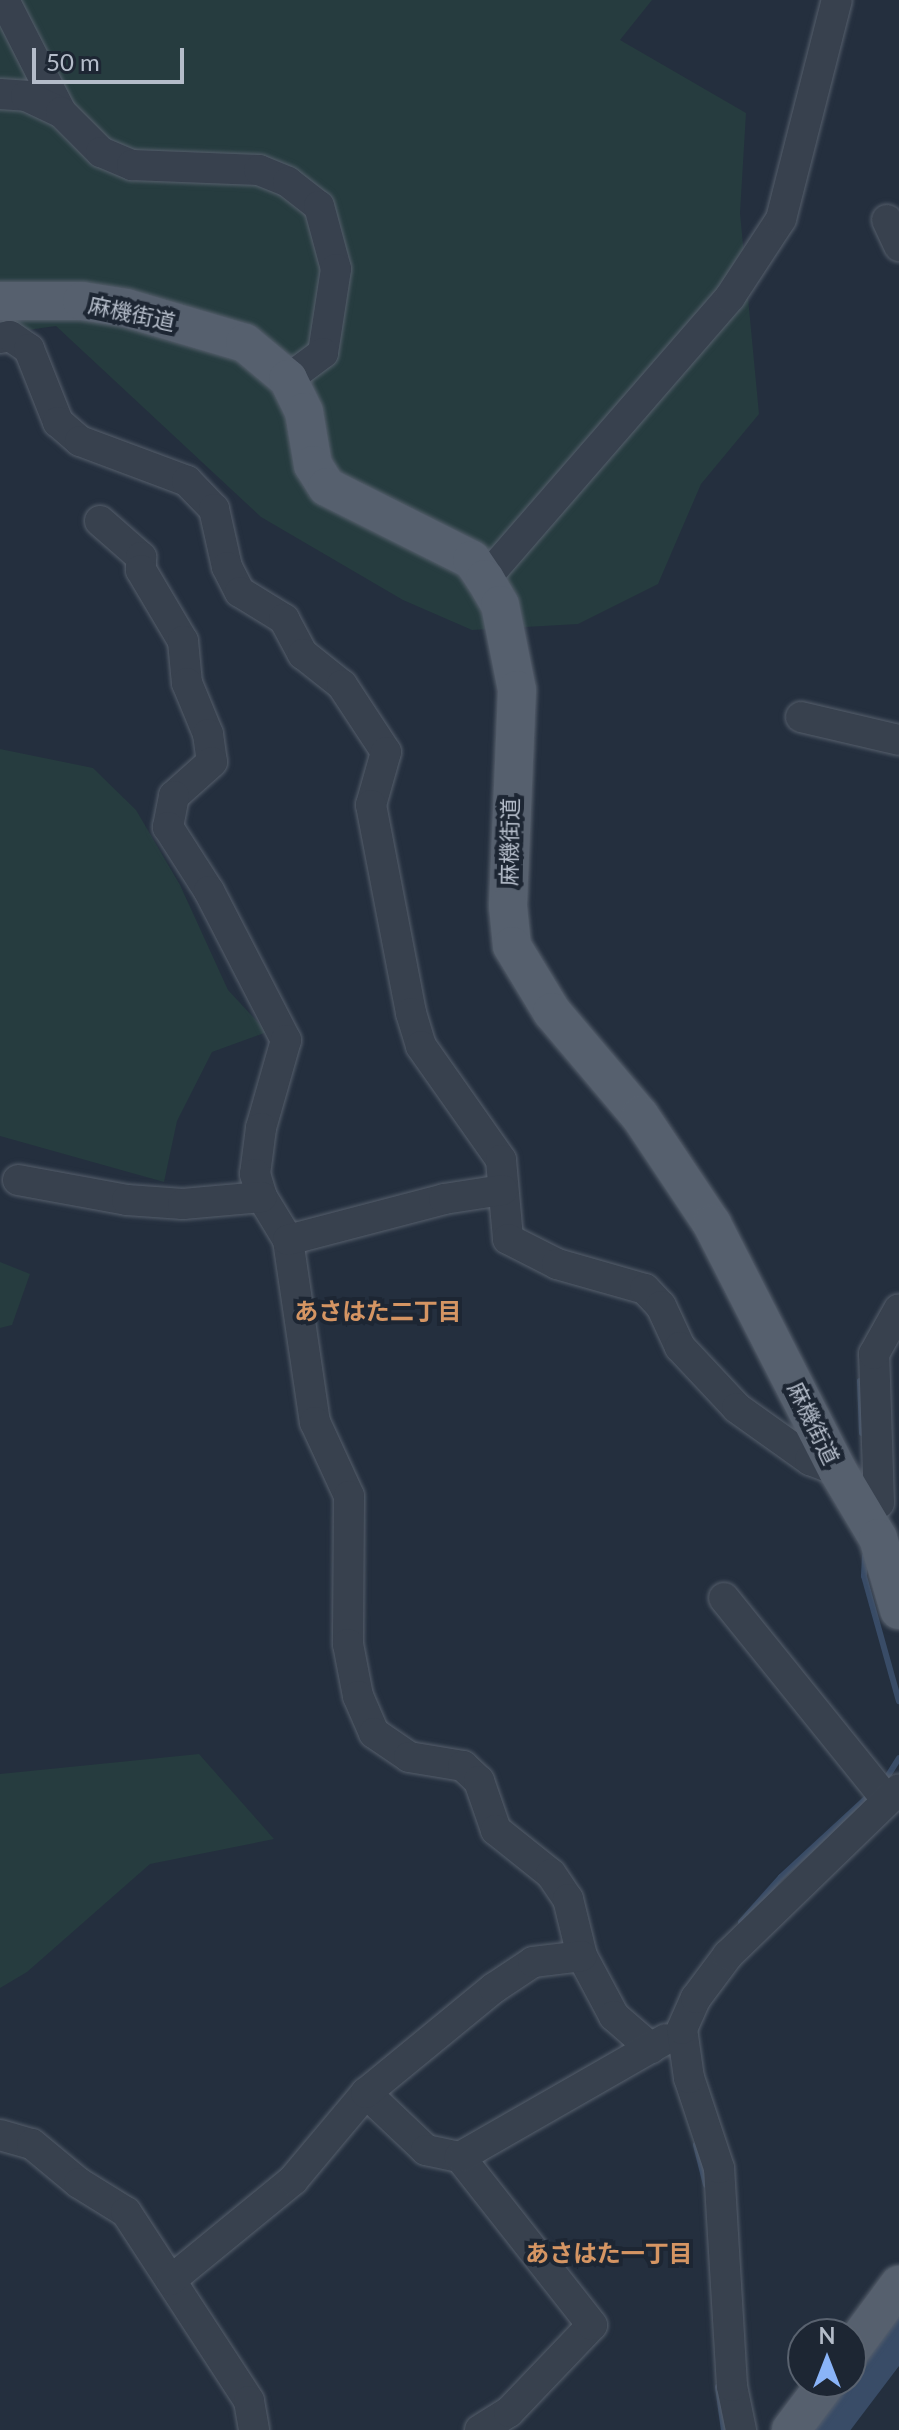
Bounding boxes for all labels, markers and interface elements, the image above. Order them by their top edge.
scale bar [36,32,188,82]
text: 50 m [46,47,100,76]
street label: 麻機街道 [86,291,178,335]
street label: 麻機街道 [495,798,523,886]
district label: あさはた二丁目 [294,1297,462,1325]
street label: 麻機街道 [783,1378,845,1468]
district label: あさはた一丁目 [525,2239,693,2267]
north arrow [787,2318,867,2398]
text: N [819,2322,835,2349]

